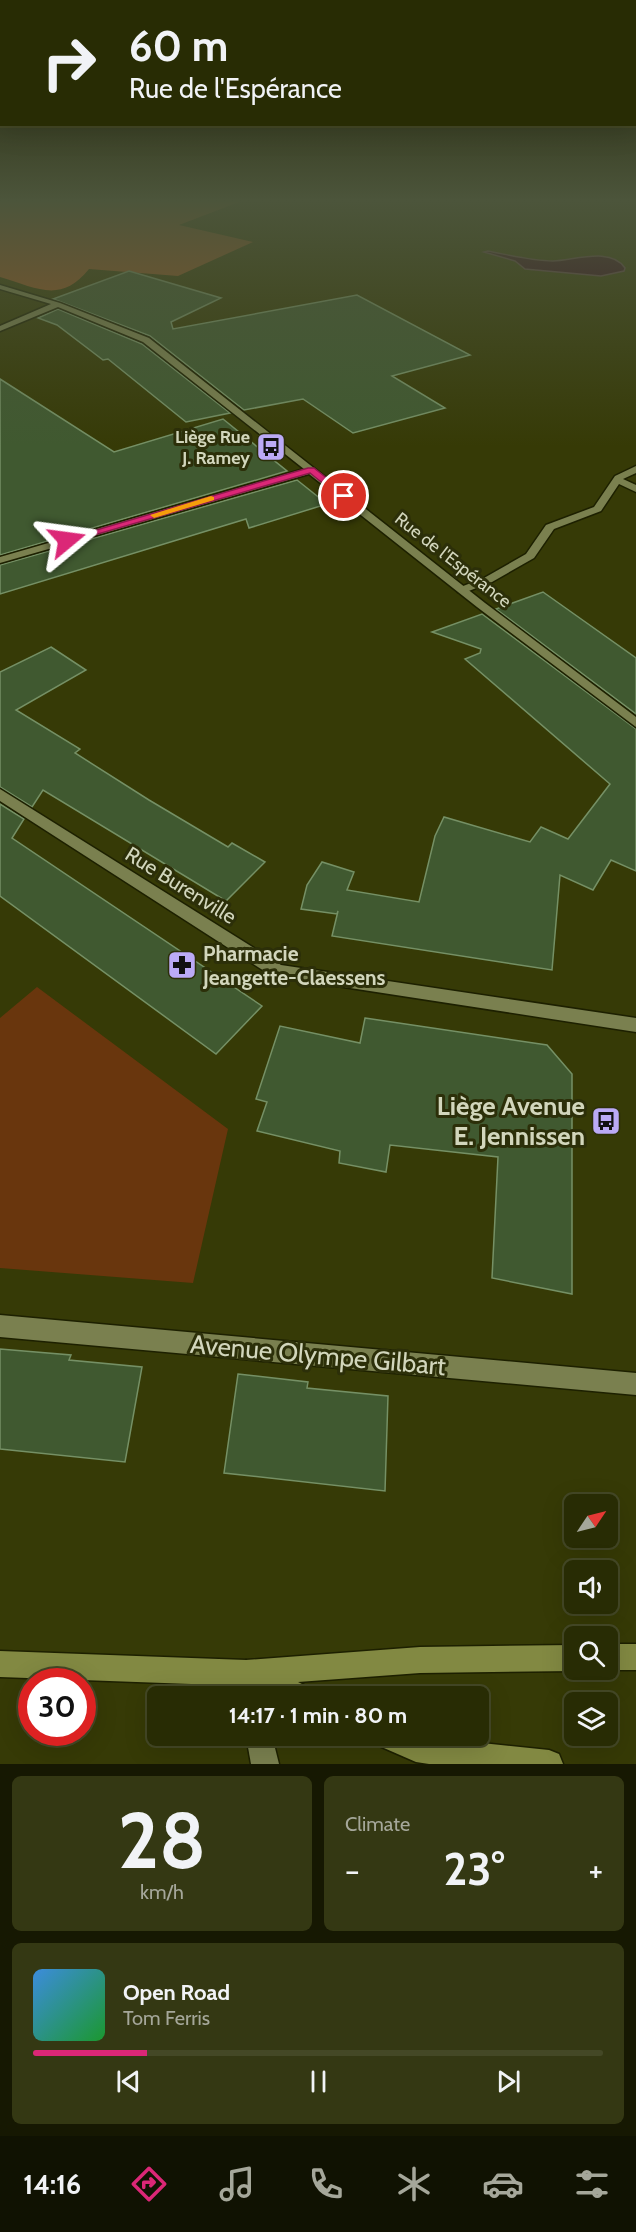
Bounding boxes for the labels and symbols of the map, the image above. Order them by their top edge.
place label: Liège Rue J. Ramey [175,426,250,469]
bus stop icon: Liège Rue J. Ramey [255,431,287,463]
pin [318,470,369,521]
position arrow [35,508,99,572]
street label: Rue de l'Espérance [390,508,516,612]
street label: Rue Burenville [121,841,241,929]
place label: Pharmacie Jeangette-Claessens [202,941,386,990]
pharmacy icon: Pharmacie Jeangette-Claessens [166,949,198,981]
place label: Liège Avenue E. Jennissen [437,1090,585,1152]
bus stop icon: Liège Avenue E. Jennissen [590,1105,622,1137]
street label: Avenue Olympe Gilbart [189,1328,447,1382]
north arrow [564,1494,618,1548]
speed limit sign: 30 [18,1668,96,1746]

